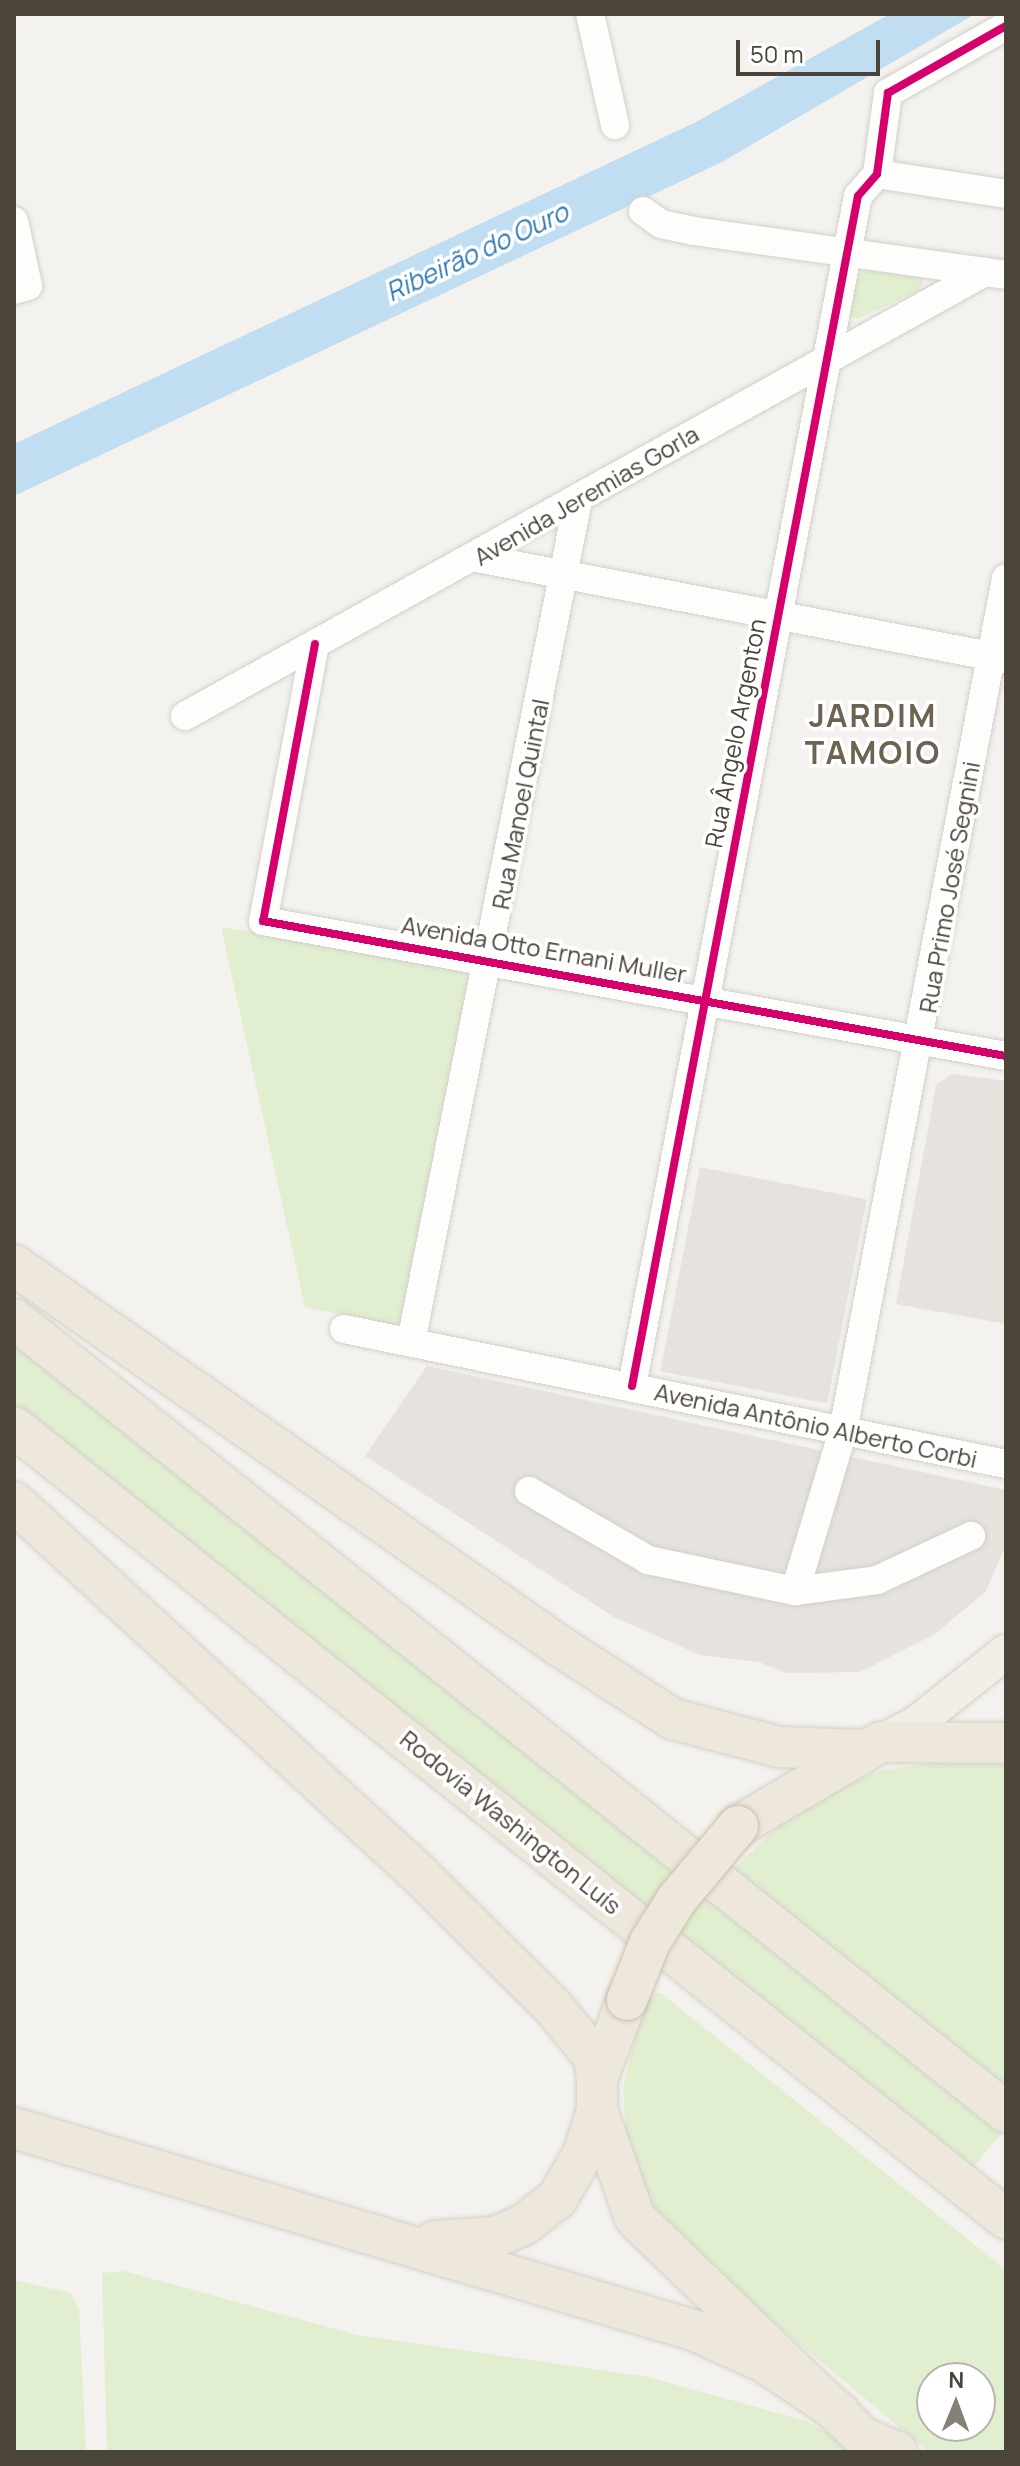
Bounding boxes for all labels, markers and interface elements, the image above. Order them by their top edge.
scale bar [740,24,884,74]
text: 50 m [750,37,804,70]
water label: Ribeirão do Ouro [381,196,573,308]
street label: Avenida Jeremias Gorla [469,419,703,571]
street label: Rua Ângelo Argenton [699,616,771,850]
street label: Rua Manoel Quintal [485,696,555,912]
district label: JARDIM TAMOIO [805,697,941,772]
street label: Rua Primo José Segnini [913,759,985,1015]
street label: Avenida Otto Ernani Muller [399,910,689,988]
street label: Avenida Antônio Alberto Corbi [652,1377,980,1473]
street label: Rodovia Washington Luís [395,1724,627,1920]
north arrow [916,2362,996,2442]
text: N [948,2365,965,2395]

